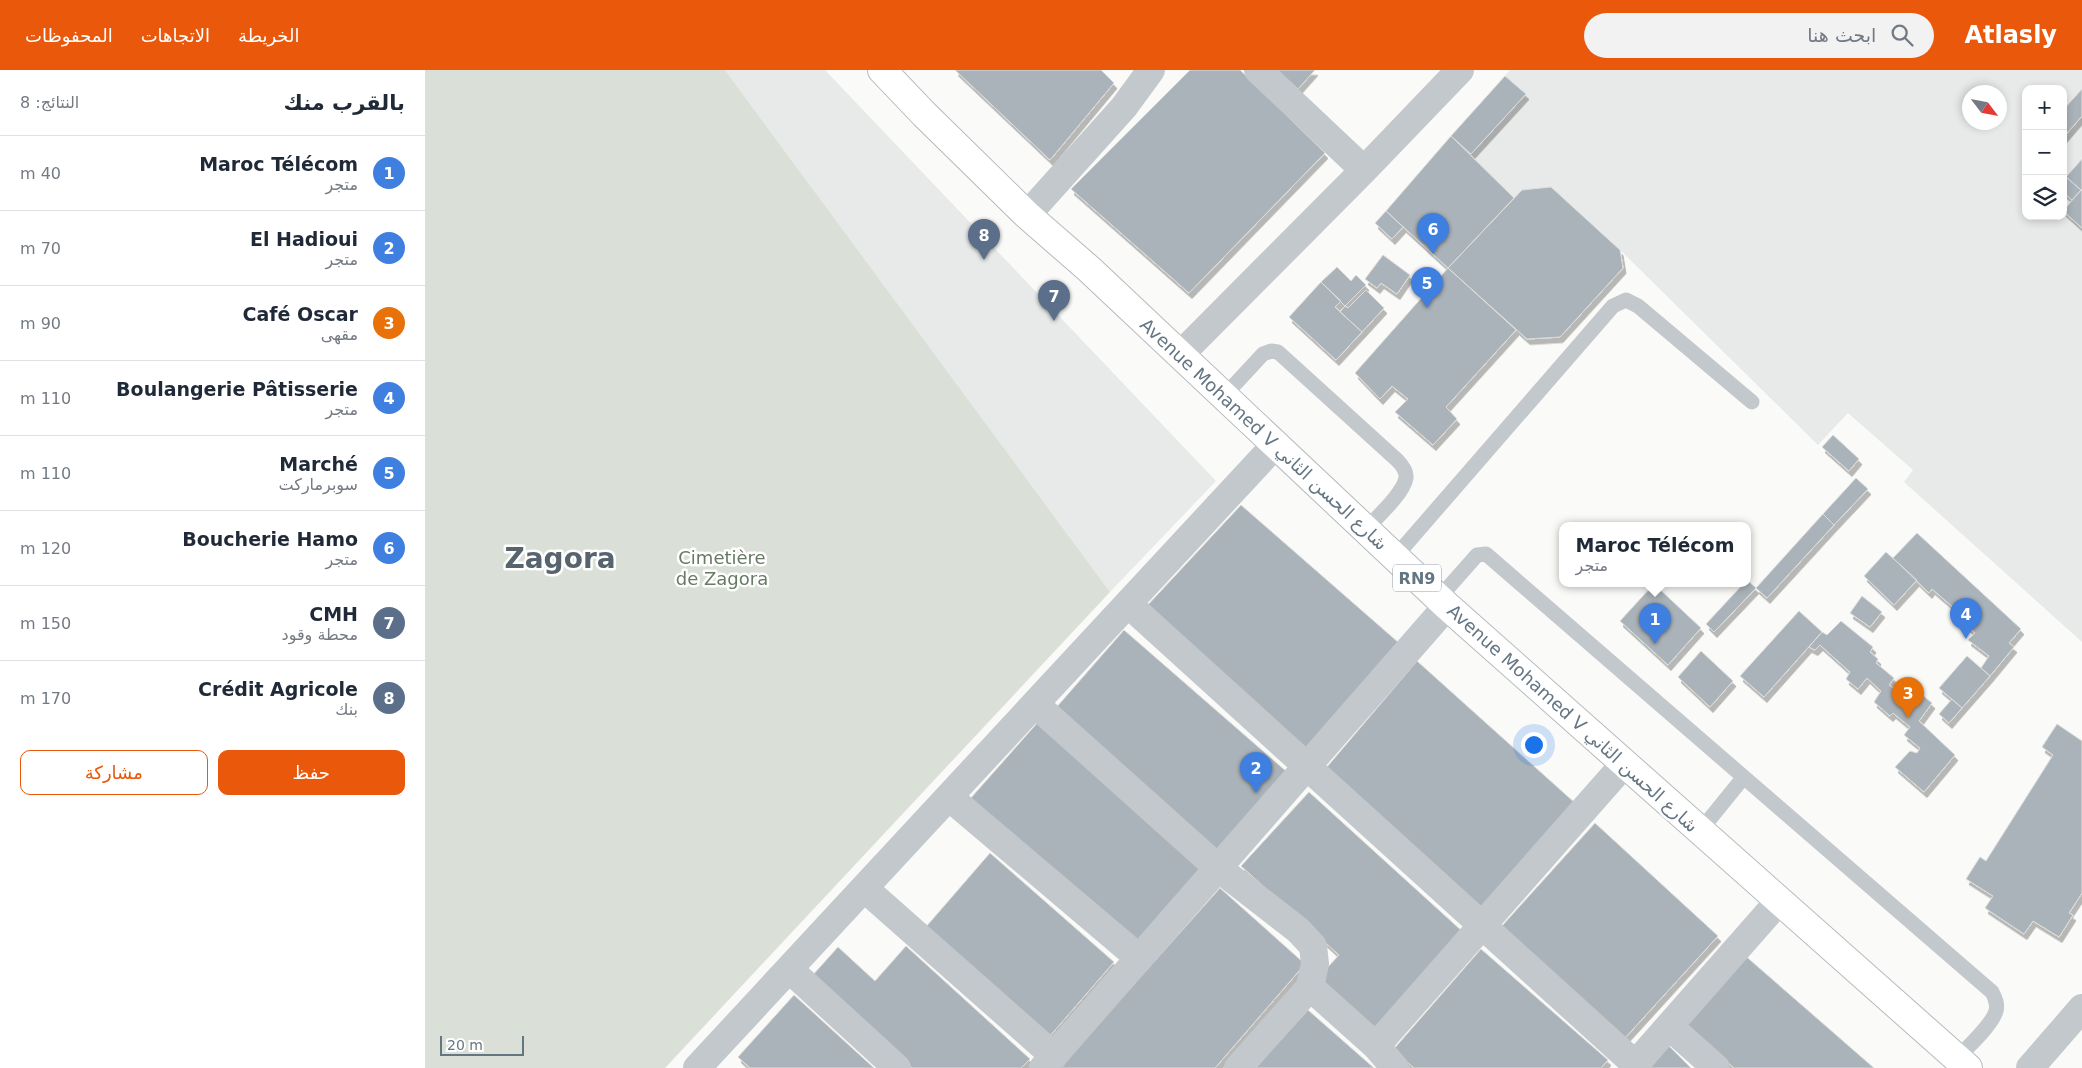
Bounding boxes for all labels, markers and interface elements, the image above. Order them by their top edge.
search box [1584,13,1934,58]
icon: search [1888,21,1916,49]
text: Atlasly [1964,21,2057,49]
text: ابحث هنا [1807,24,1876,46]
text: المحفوظات [25,25,113,46]
text: الاتجاهات [141,25,210,46]
text: الخريطة [238,25,299,46]
north arrow [1962,85,2007,130]
map controls [2022,85,2067,220]
button: + [2022,85,2067,130]
text: بالقرب منك [284,91,405,115]
text: النتائج: 8 [20,93,79,112]
button: − [2022,130,2067,175]
text: Maroc Télécom [199,153,358,175]
text: 40 m [20,164,61,183]
text: 1 [383,164,395,183]
text: متجر [325,175,358,194]
button: layers [2022,175,2067,220]
pin: 6 [1417,213,1449,254]
pin: 8 [968,219,1000,260]
text: El Hadioui [250,228,358,250]
text: 70 m [20,239,61,258]
text: 2 [383,239,395,258]
text: متجر [325,250,358,269]
pin: 5 [1411,267,1443,308]
pin: 7 [1038,280,1070,321]
text: Café Oscar [243,303,358,325]
text: 90 m [20,314,61,333]
text: 3 [383,314,395,333]
street label: Avenue Mohamed V شارع الحسن الثاني [1135,314,1392,555]
text: مقهى [321,325,358,344]
text: Boulangerie Pâtisserie [116,378,358,400]
text: 110 m [20,389,71,408]
text: 4 [383,389,395,408]
text: متجر [325,400,358,419]
text: Marché [279,453,358,475]
text: 110 m [20,464,71,483]
text: 5 [383,464,395,483]
text: سوبرماركت [279,475,358,494]
popup [1559,522,1751,587]
text: Boucherie Hamo [182,528,358,550]
text: Maroc Télécom [1576,534,1734,556]
text: 120 m [20,539,71,558]
text: 6 [383,539,395,558]
district label: Zagora [504,542,616,575]
park label: Cimetière de Zagora [676,547,768,589]
text: متجر [325,550,358,569]
text: متجر [1576,556,1608,575]
road number: RN9 [1393,564,1441,592]
pin: 4 [1950,598,1982,639]
street label: Avenue Mohamed V شارع الحسن الثاني [1443,600,1703,837]
text: CMH [309,603,358,625]
pin: 1 [1639,603,1671,644]
text: 150 m [20,614,71,633]
text: 7 [383,614,395,633]
text: محطة وقود [282,625,358,644]
pin: 3 [1892,677,1924,718]
text: Crédit Agricole [198,678,358,700]
text: 170 m [20,689,71,708]
text: 8 [383,689,395,708]
text: بنك [335,700,358,719]
your location [1521,732,1547,758]
button: مشاركة [20,750,208,795]
button: حفظ [218,750,405,795]
pin: 2 [1240,752,1272,793]
scale bar [440,1033,524,1056]
text: 20 m [447,1037,483,1053]

